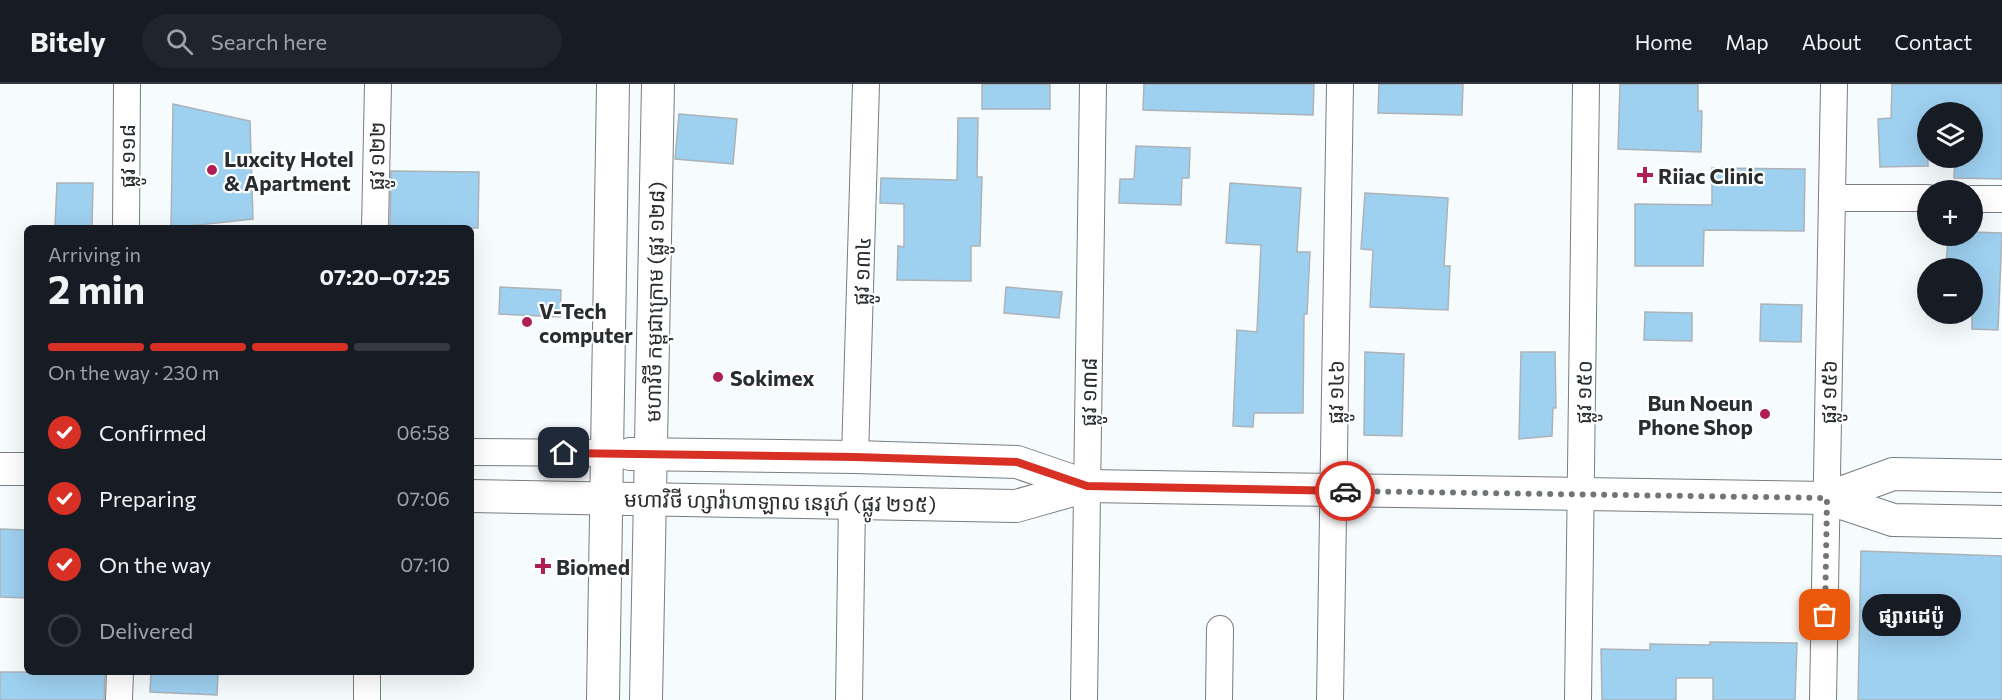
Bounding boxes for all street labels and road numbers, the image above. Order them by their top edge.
street label: ផ្លូវ ១២២ [363,121,397,191]
street label: ផ្លូវ ១១៨ [114,124,147,188]
street label: មហាវិថី កម្ពុជាក្រោម (ផ្លូវ ១២៨) [639,181,677,423]
street label: ផ្លូវ ១៣៤ [847,236,883,306]
street label: ផ្លូវ ១៣៨ [1075,357,1109,427]
street label: ផ្លូវ ១៤៦ [1322,360,1356,424]
street label: ផ្លូវ ១៥០ [1570,360,1604,424]
street label: ផ្លូវ ១៥៦ [1815,360,1849,424]
street label: មហាវិថី ហ្សាវ៉ាហាឡាល នេរុហ៍ (ផ្លូវ ២១៥) [623,486,936,524]

